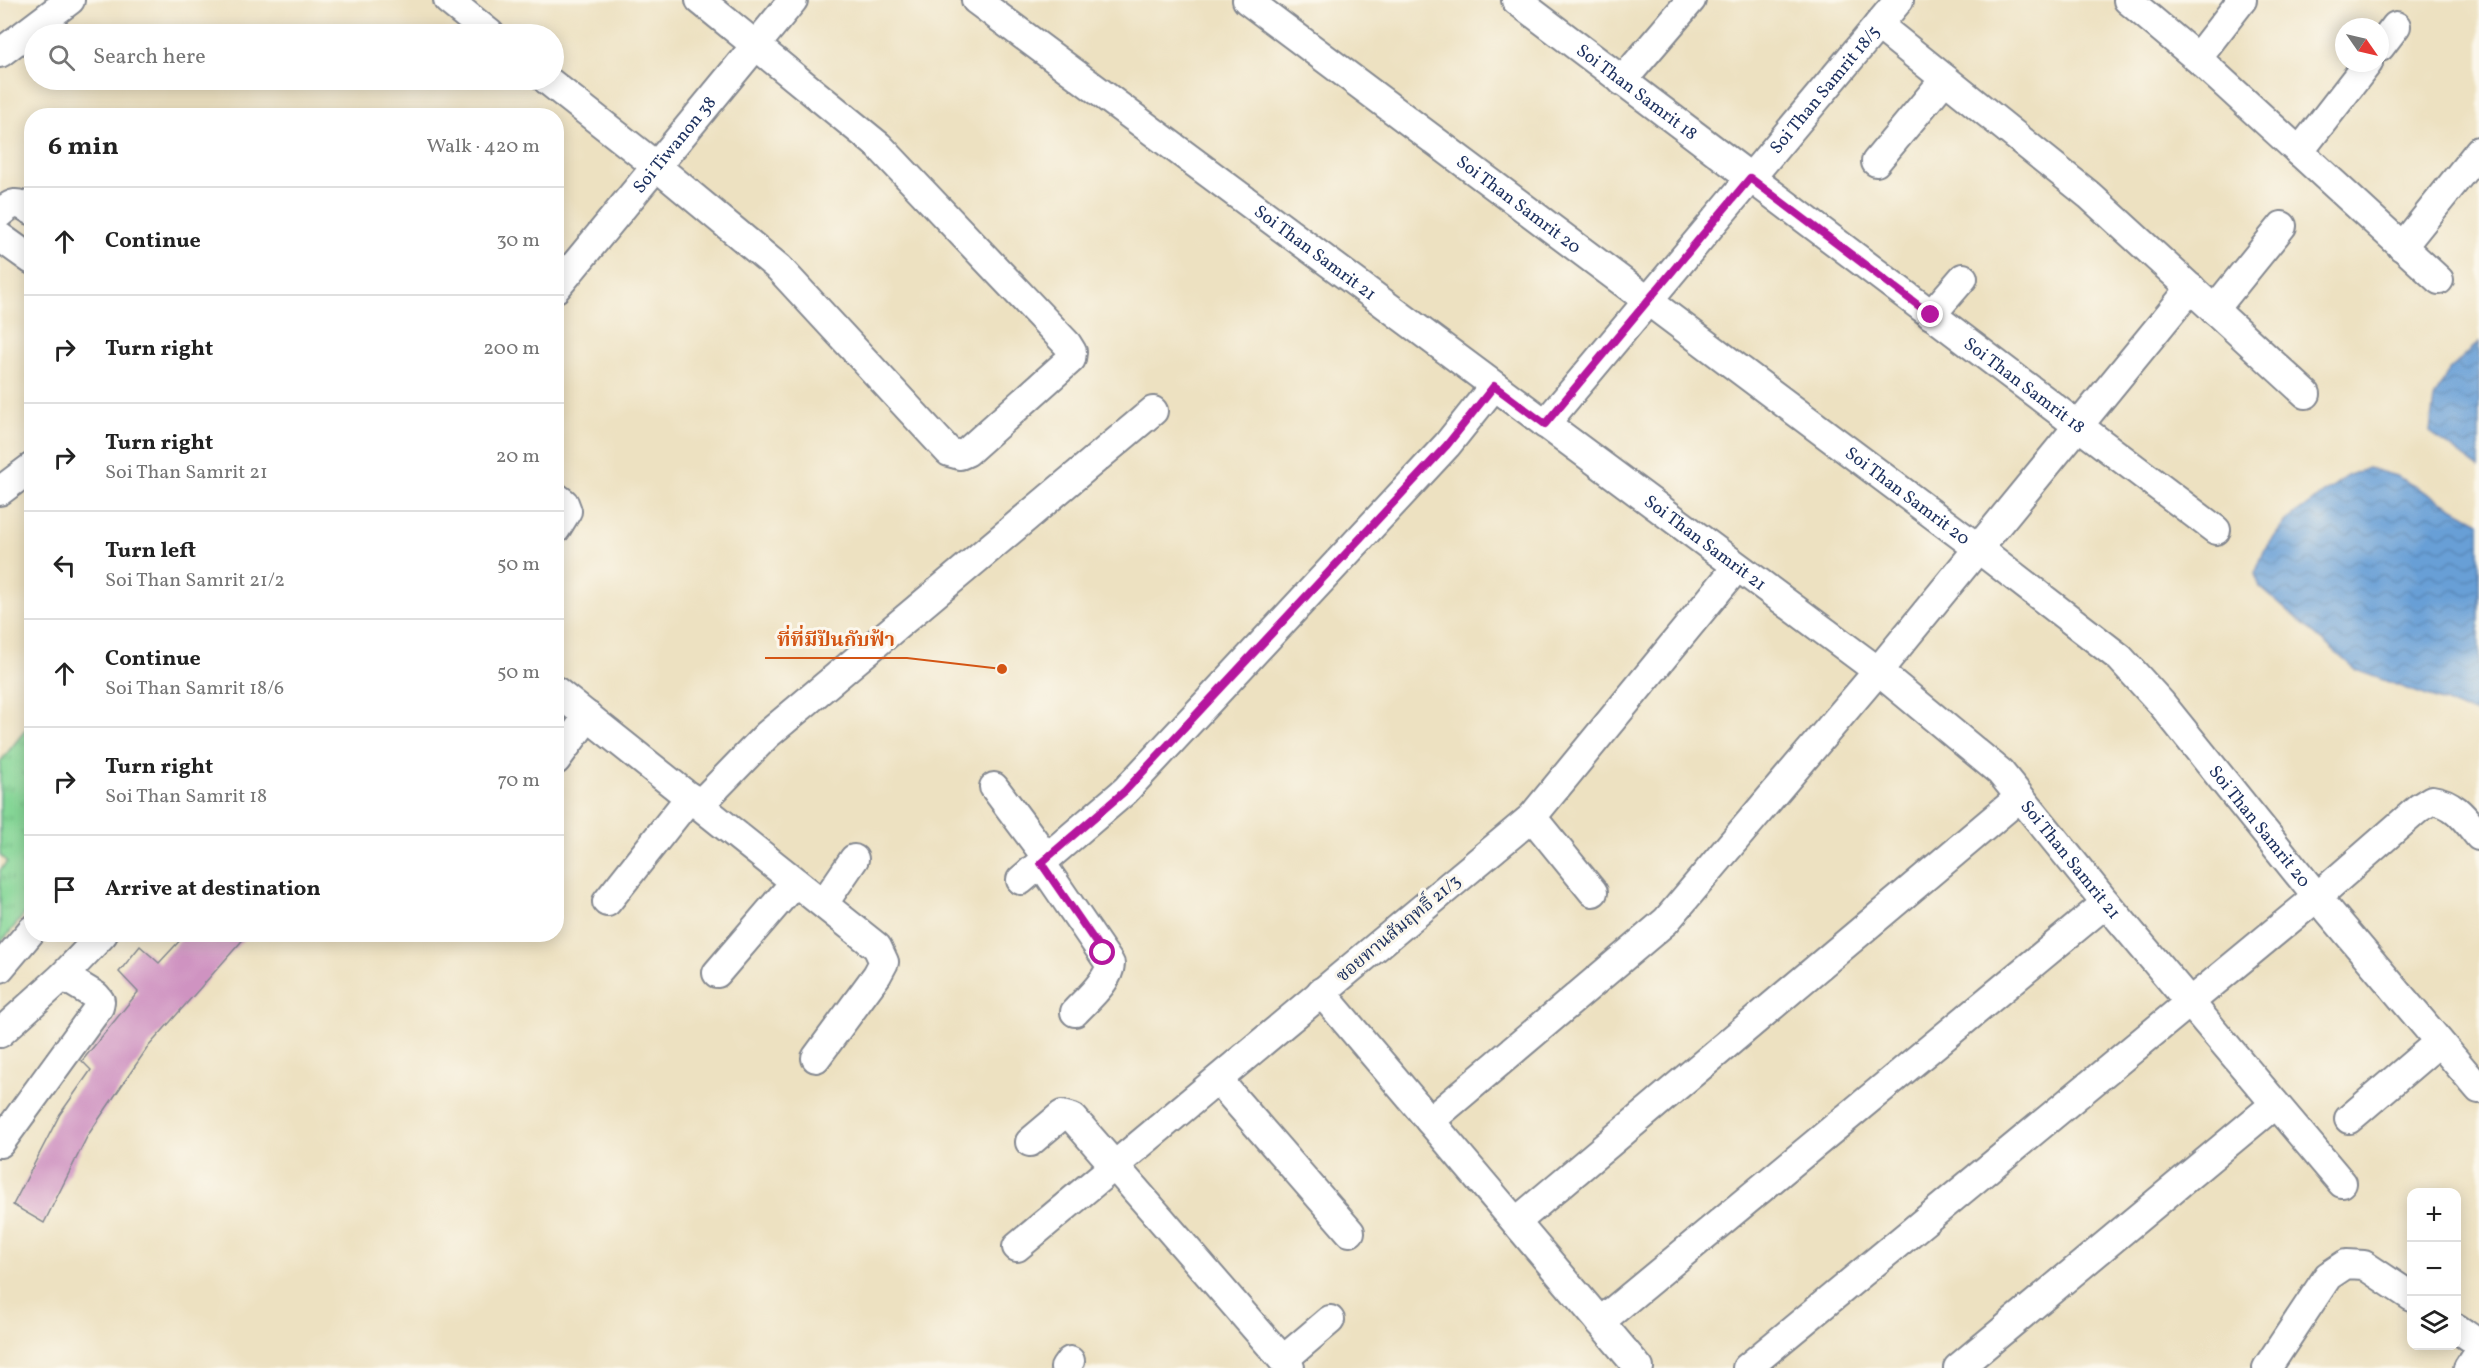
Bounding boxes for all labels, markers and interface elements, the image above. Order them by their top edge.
north arrow [2335,18,2389,72]
street label: Soi Than Samrit 18/5 [1765,21,1887,160]
search box [24,24,564,90]
street label: Soi Than Samrit 18 [1570,39,1702,147]
icon: search [45,41,78,74]
text: Search here [93,42,206,73]
street label: Soi Tiwanon 38 [628,91,723,199]
text: 6 min [48,129,119,165]
text: Walk · 420 m [426,133,540,161]
street label: Soi Than Samrit 20 [1450,150,1586,260]
street label: Soi Than Samrit 21 [1248,200,1381,307]
icon: ahead [48,225,81,258]
text: Continue [105,226,201,257]
text: 30 m [496,227,540,255]
route end [1917,301,1943,327]
street label: Soi Than Samrit 18 [1958,332,2090,440]
icon: right [48,333,81,366]
text: Turn right [105,334,213,365]
text: 200 m [483,335,540,363]
text: Turn right [105,428,213,459]
icon: right [48,441,81,474]
street label: Soi Than Samrit 20 [1839,442,1975,552]
text: 20 m [496,443,540,471]
text: Soi Than Samrit 21 [105,459,268,487]
street label: Soi Than Samrit 21 [1638,490,1771,598]
text: Turn left [105,536,196,567]
icon: left [48,549,81,582]
text: 50 m [497,551,540,579]
text: Soi Than Samrit 21/2 [105,567,285,595]
callout: ที่ที่มีปันกับฟ้า [765,620,907,658]
text: ที่ที่มีปันกับฟ้า [777,624,895,655]
text: Continue [105,644,201,675]
icon: ahead [48,657,81,690]
text: 50 m [497,659,540,687]
text: Soi Than Samrit 18/6 [105,675,284,703]
text: Turn right [105,752,213,783]
street label: Soi Than Samrit 20 [2202,761,2316,894]
icon: right [48,765,81,798]
text: 70 m [497,767,540,795]
text: Soi Than Samrit 18 [105,783,267,811]
street label: Soi Than Samrit 21 [2014,795,2126,925]
street label: ซอยทานสัมฤทธิ์ 21/3 [1330,867,1467,989]
icon: arrive [48,873,81,906]
text: Arrive at destination [105,874,321,905]
route start [1089,939,1115,965]
map controls [2407,1188,2461,1350]
button: + [2407,1188,2461,1242]
button: − [2407,1242,2461,1296]
button: layers [2407,1296,2461,1350]

